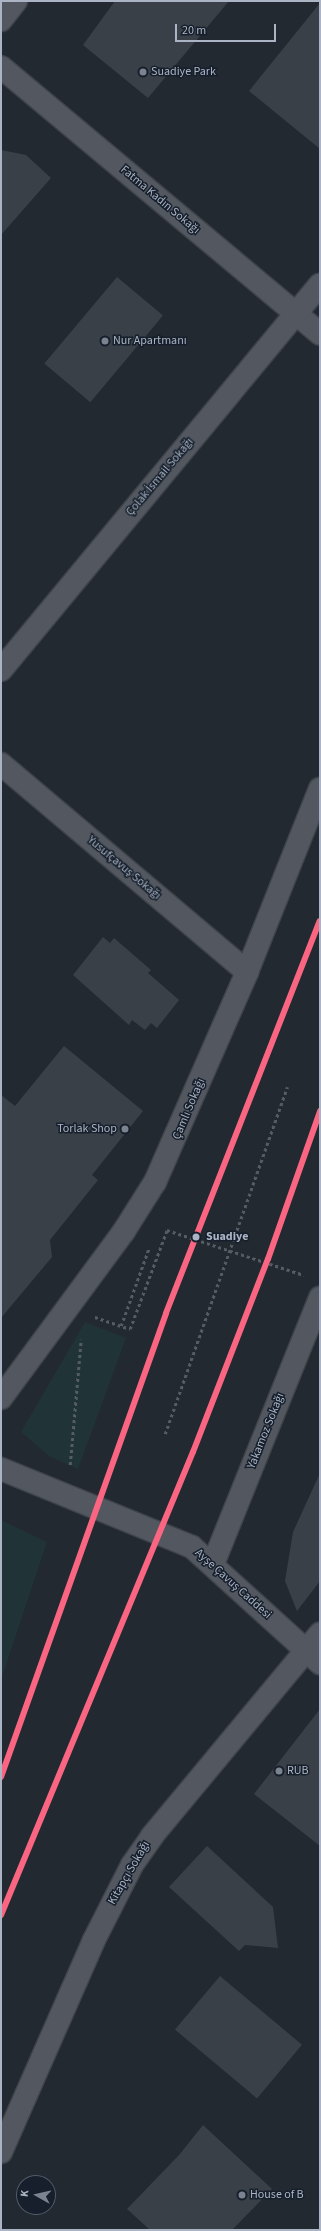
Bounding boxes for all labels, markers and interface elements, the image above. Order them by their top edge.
scale bar [177,16,278,42]
text: 20 m [182,22,206,39]
place label: Suadiye Park [151,65,216,79]
marker: Suadiye Park [138,67,148,77]
street label: Fatma Kadın Sokağı [117,163,203,237]
place label: Nur Apartmanı [113,334,187,348]
marker: Nur Apartmanı [100,336,110,346]
street label: Çolak İsmail Sokağı [123,435,197,519]
street label: Yusufçavuş Sokağı [84,833,164,903]
street label: Çamlı Sokağı [170,1076,208,1142]
place label: Torlak Shop [57,1122,117,1136]
marker: Torlak Shop [120,1124,130,1134]
marker: Suadiye [189,1230,203,1244]
place label: Suadiye [206,1230,248,1244]
street label: Yakamoz Sokağı [244,1391,288,1471]
street label: Ayşe Çavuş Caddesi [192,1546,274,1622]
place label: RUB [287,1764,309,1778]
marker: RUB [274,1766,284,1776]
street label: Kitapçı Sokağı [105,1839,153,1907]
north arrow [16,2175,56,2215]
place label: House of B [250,2188,304,2202]
text: K [17,2189,33,2198]
marker: House of B [237,2190,247,2200]

